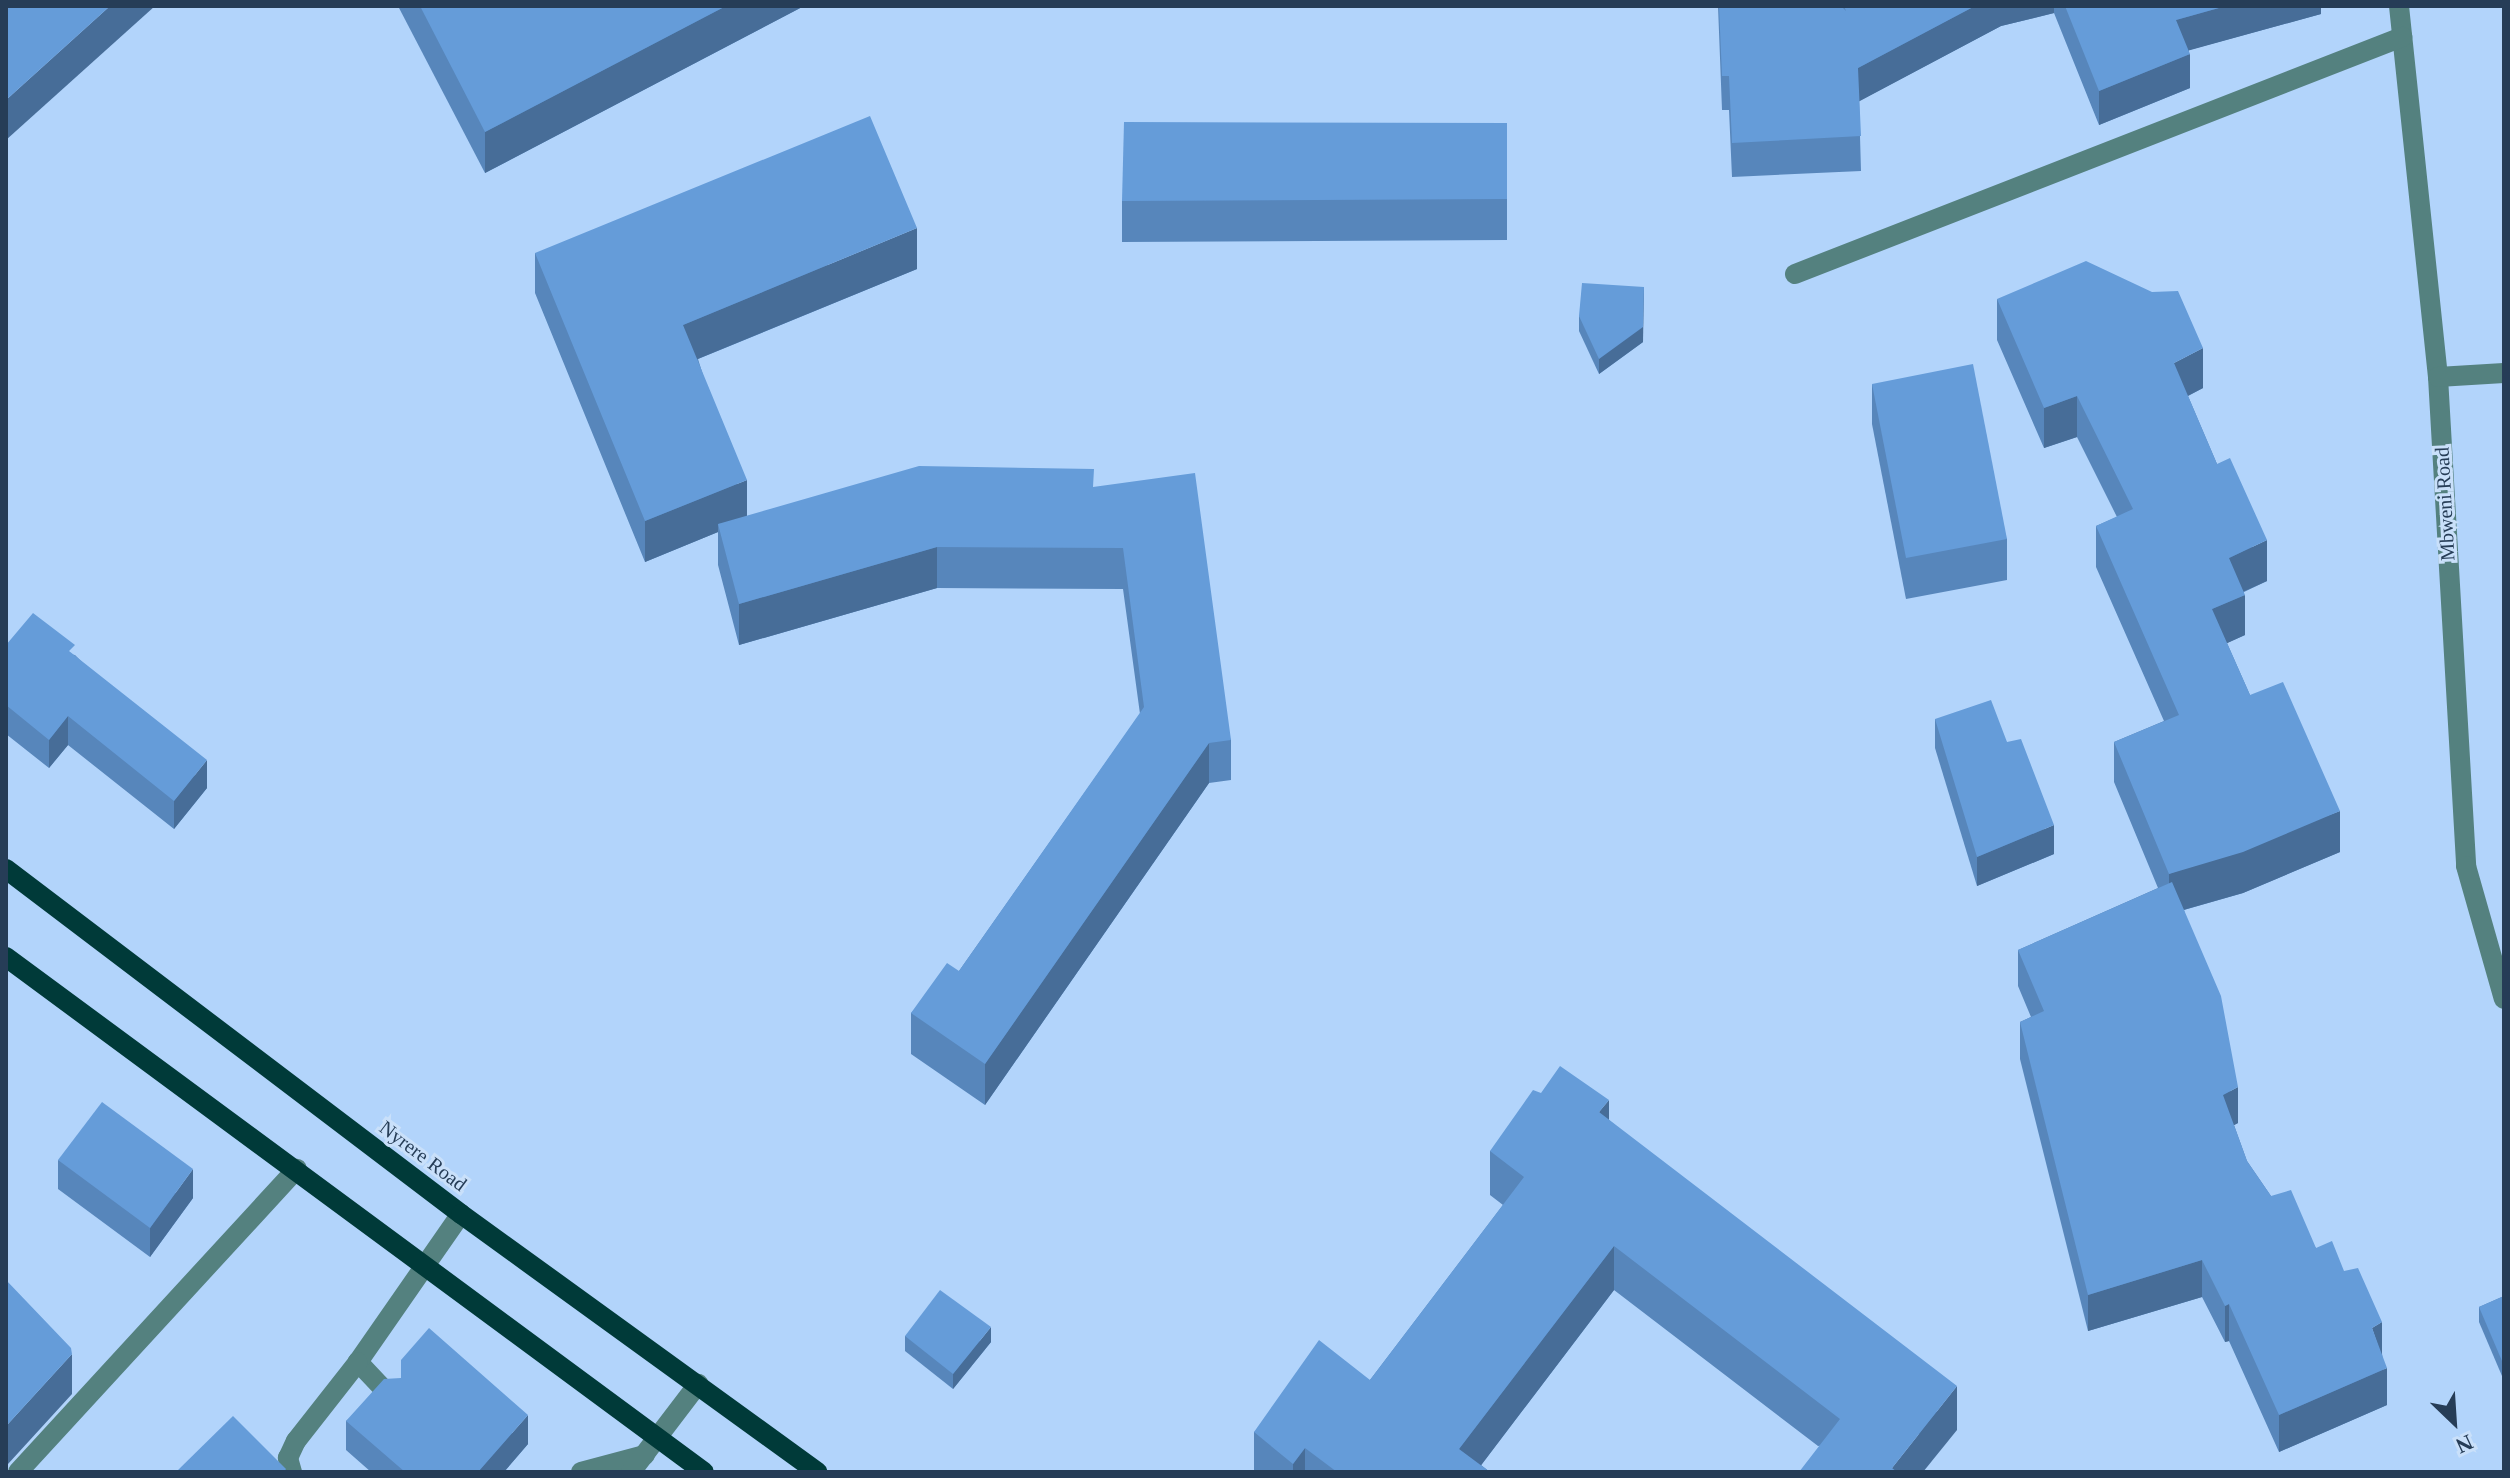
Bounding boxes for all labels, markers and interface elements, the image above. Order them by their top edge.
street label: Mbweni Road [2430,447,2460,561]
street label: Nyrere Road [375,1116,471,1196]
north arrow [2414,1382,2494,1462]
text: N [2452,1430,2477,1459]

